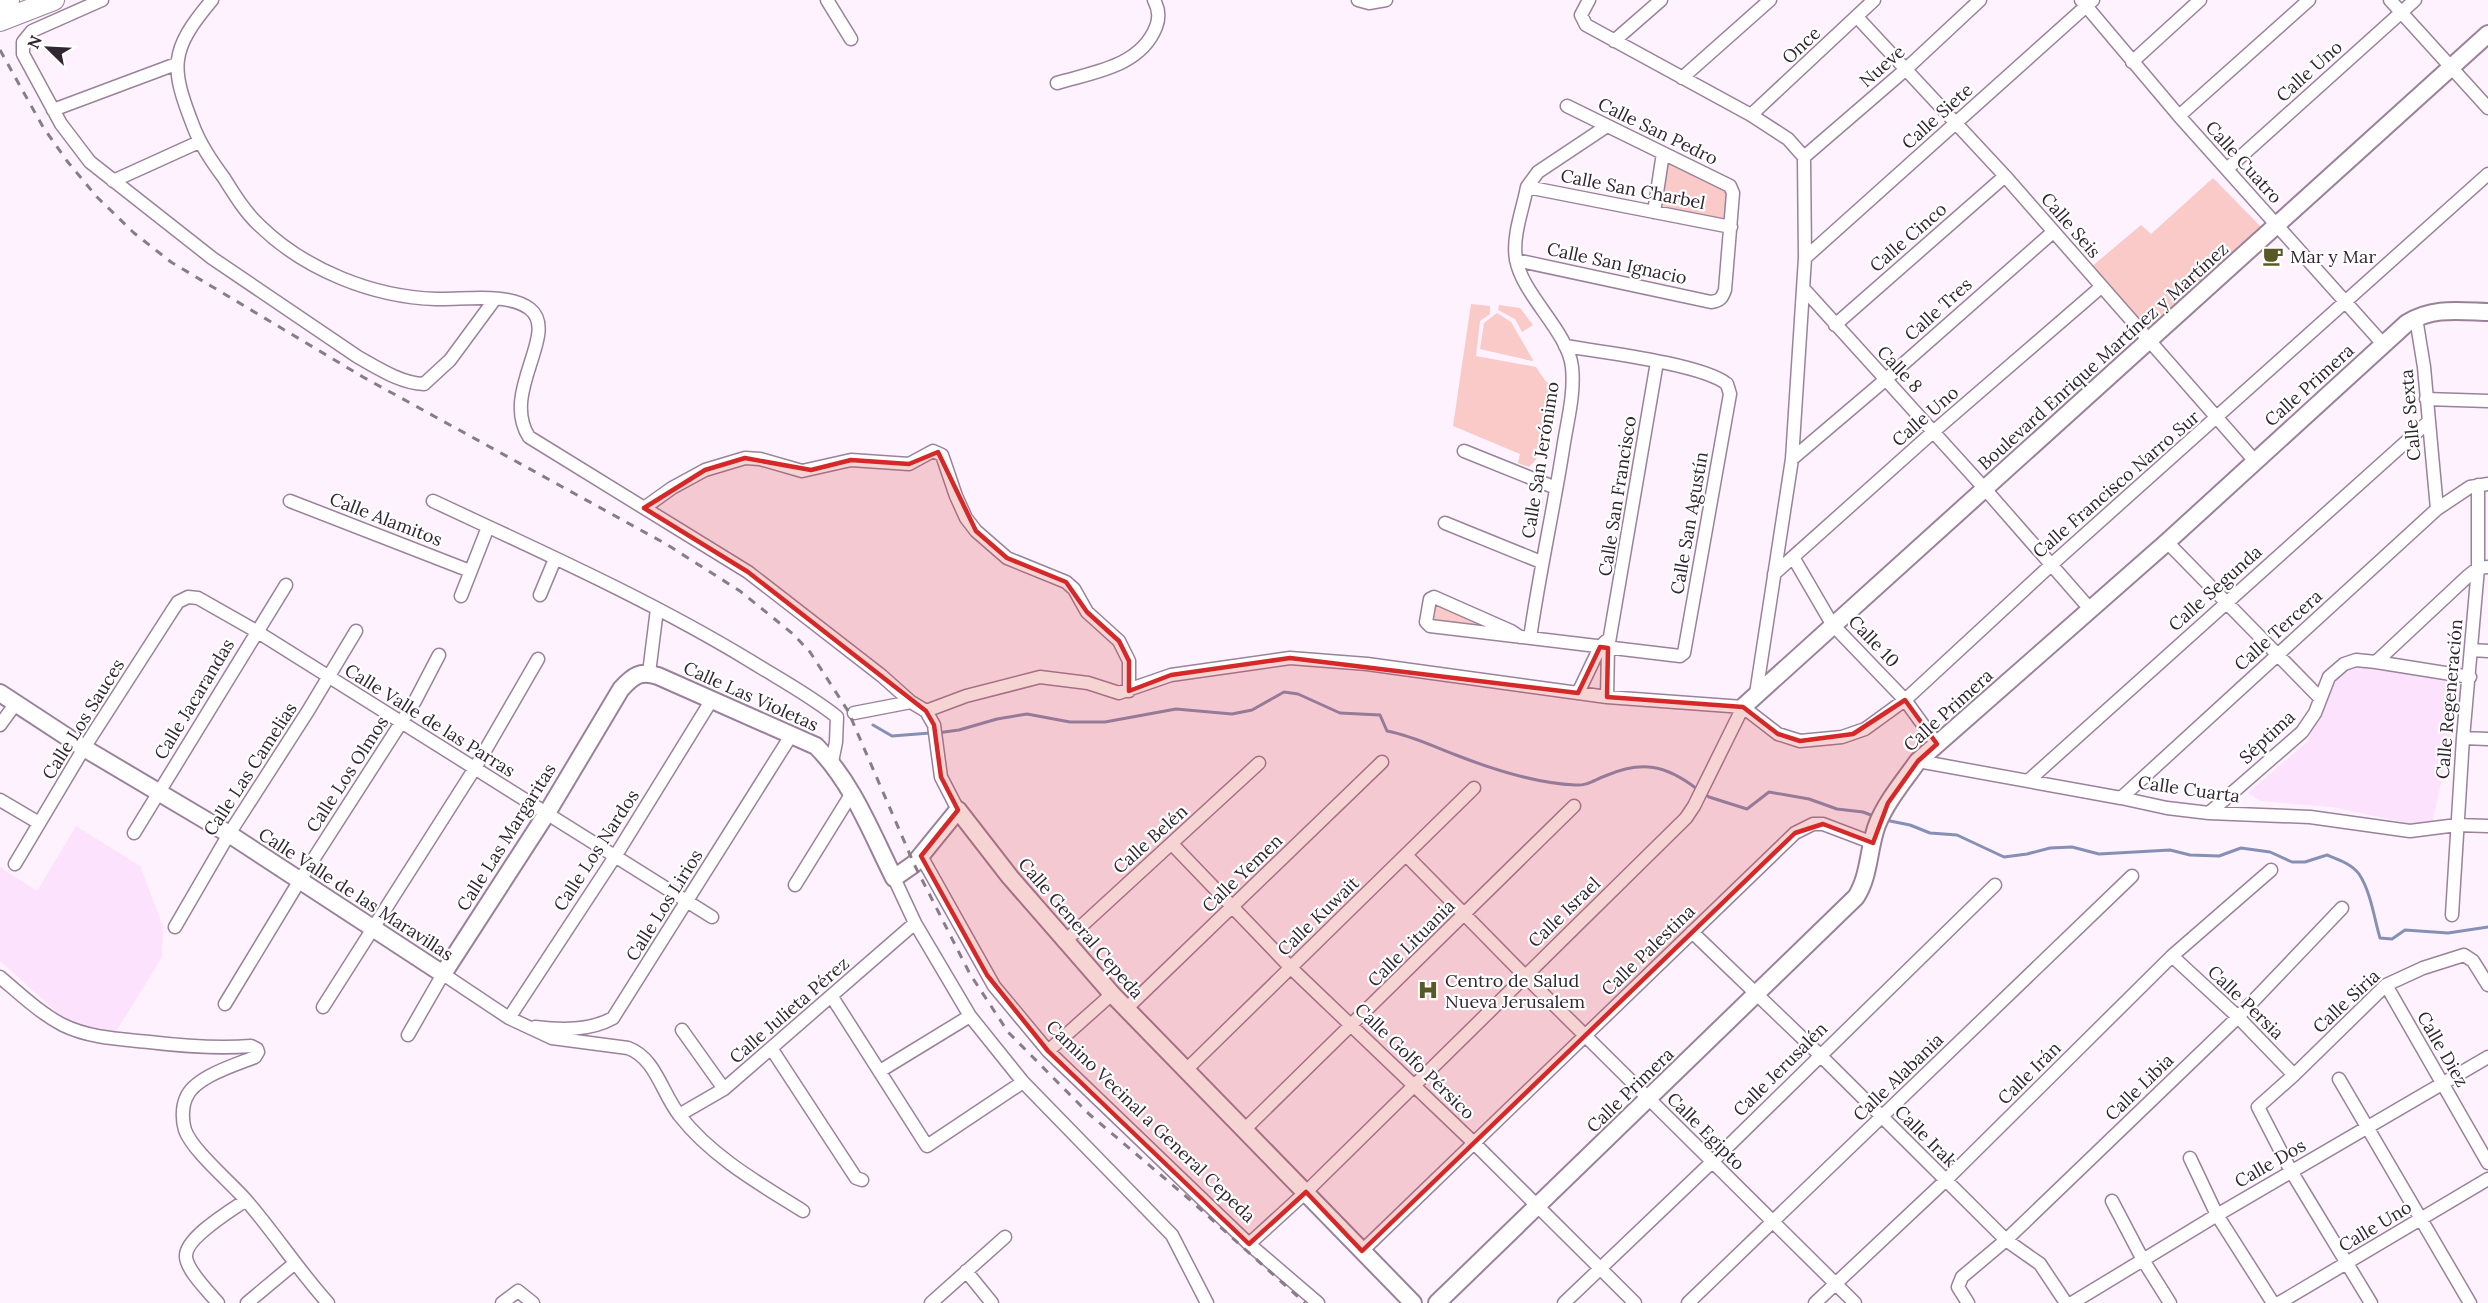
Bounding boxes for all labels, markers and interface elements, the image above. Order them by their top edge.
north arrow [18,18,78,78]
street label: Once [1777,21,1825,69]
text: N [23,32,46,52]
street label: Calle Uno [2271,35,2347,107]
street label: Nueve [1854,40,1910,92]
street label: Calle Siete [1897,78,1977,154]
street label: Calle San Pedro [1594,92,1722,170]
street label: Calle Cuatro [2201,116,2287,208]
street label: Calle San Charbel [1559,164,1707,214]
street label: Calle Seis [2036,187,2106,263]
street label: Calle Cinco [1865,197,1951,277]
street label: Calle San Ignacio [1545,237,1689,289]
street label: Boulevard Enrique Martínez y Martínez [1973,237,2233,475]
cafe icon: Mar y Mar [2261,244,2285,268]
place label: Mar y Mar [2290,245,2376,268]
street label: Calle Tres [1899,273,1977,345]
street label: Calle Primera [2259,339,2359,431]
street label: Calle 8 [1872,341,1928,397]
street label: Calle Sexta [2395,368,2425,462]
street label: Calle San Jerónimo [1516,380,1564,540]
street label: Calle Uno [1887,381,1963,451]
street label: Calle Francisco Narro Sur [2028,405,2204,563]
street label: Calle San Francisco [1593,414,1641,578]
street label: Calle San Agustín [1665,450,1713,596]
street label: Calle Alamitos [326,487,446,551]
street label: Calle Segunda [2164,540,2266,636]
street label: Calle Tercera [2229,585,2327,675]
street label: Calle 10 [1844,610,1904,672]
street label: Calle Regeneración [2431,618,2467,780]
street label: Calle Jacarandas [149,634,239,764]
street label: Calle Los Sauces [37,654,129,784]
street label: Calle Las Violetas [680,656,822,736]
street label: Calle Valle de las Parras [340,658,520,782]
street label: Calle Primera [1898,664,1998,756]
street label: Calle Las Camelias [198,698,302,840]
street label: Séptima [2234,705,2300,769]
street label: Calle Los Olmos [301,711,393,837]
street label: Calle Las Margaritas [451,759,561,915]
street label: Calle Cuarta [2136,770,2242,808]
street label: Calle Los Nardos [548,785,644,915]
street label: Calle Belén [1108,799,1192,879]
street label: Calle Valle de las Maravillas [254,822,458,966]
street label: Calle Yemen [1197,829,1287,917]
street label: Calle Los Lirios [621,845,707,965]
street label: Calle General Cepeda [1013,853,1149,1003]
street label: Calle Kuwait [1272,871,1364,961]
street label: Calle Israel [1523,872,1605,952]
street label: Calle Lituania [1362,894,1460,992]
street label: Calle Palestina [1596,900,1700,1000]
street label: Calle Julieta Pérez [724,952,854,1068]
street label: Calle Persia [2203,960,2289,1044]
street label: Calle Siria [2308,964,2384,1038]
place label: Centro de Salud Nueva Jerusalem [1445,969,1585,1013]
hospital icon: Centro de Salud Nueva Jerusalem [1416,978,1440,1002]
street label: Calle Golfo Pérsico [1350,998,1480,1124]
street label: Calle Diez [2412,1007,2474,1091]
street label: Camino Vecinal a General Cepeda [1042,1015,1260,1227]
street label: Calle Jerusalén [1728,1017,1832,1121]
street label: Calle Alabania [1848,1028,1948,1126]
street label: Calle Irán [1993,1037,2065,1109]
street label: Calle Primera [1581,1043,1679,1137]
street label: Calle Libia [2100,1049,2178,1125]
street label: Calle Egipto [1662,1087,1750,1175]
street label: Calle Irak [1890,1100,1962,1172]
street label: Calle Dos [2230,1133,2310,1193]
street label: Calle Uno [2334,1195,2416,1257]

